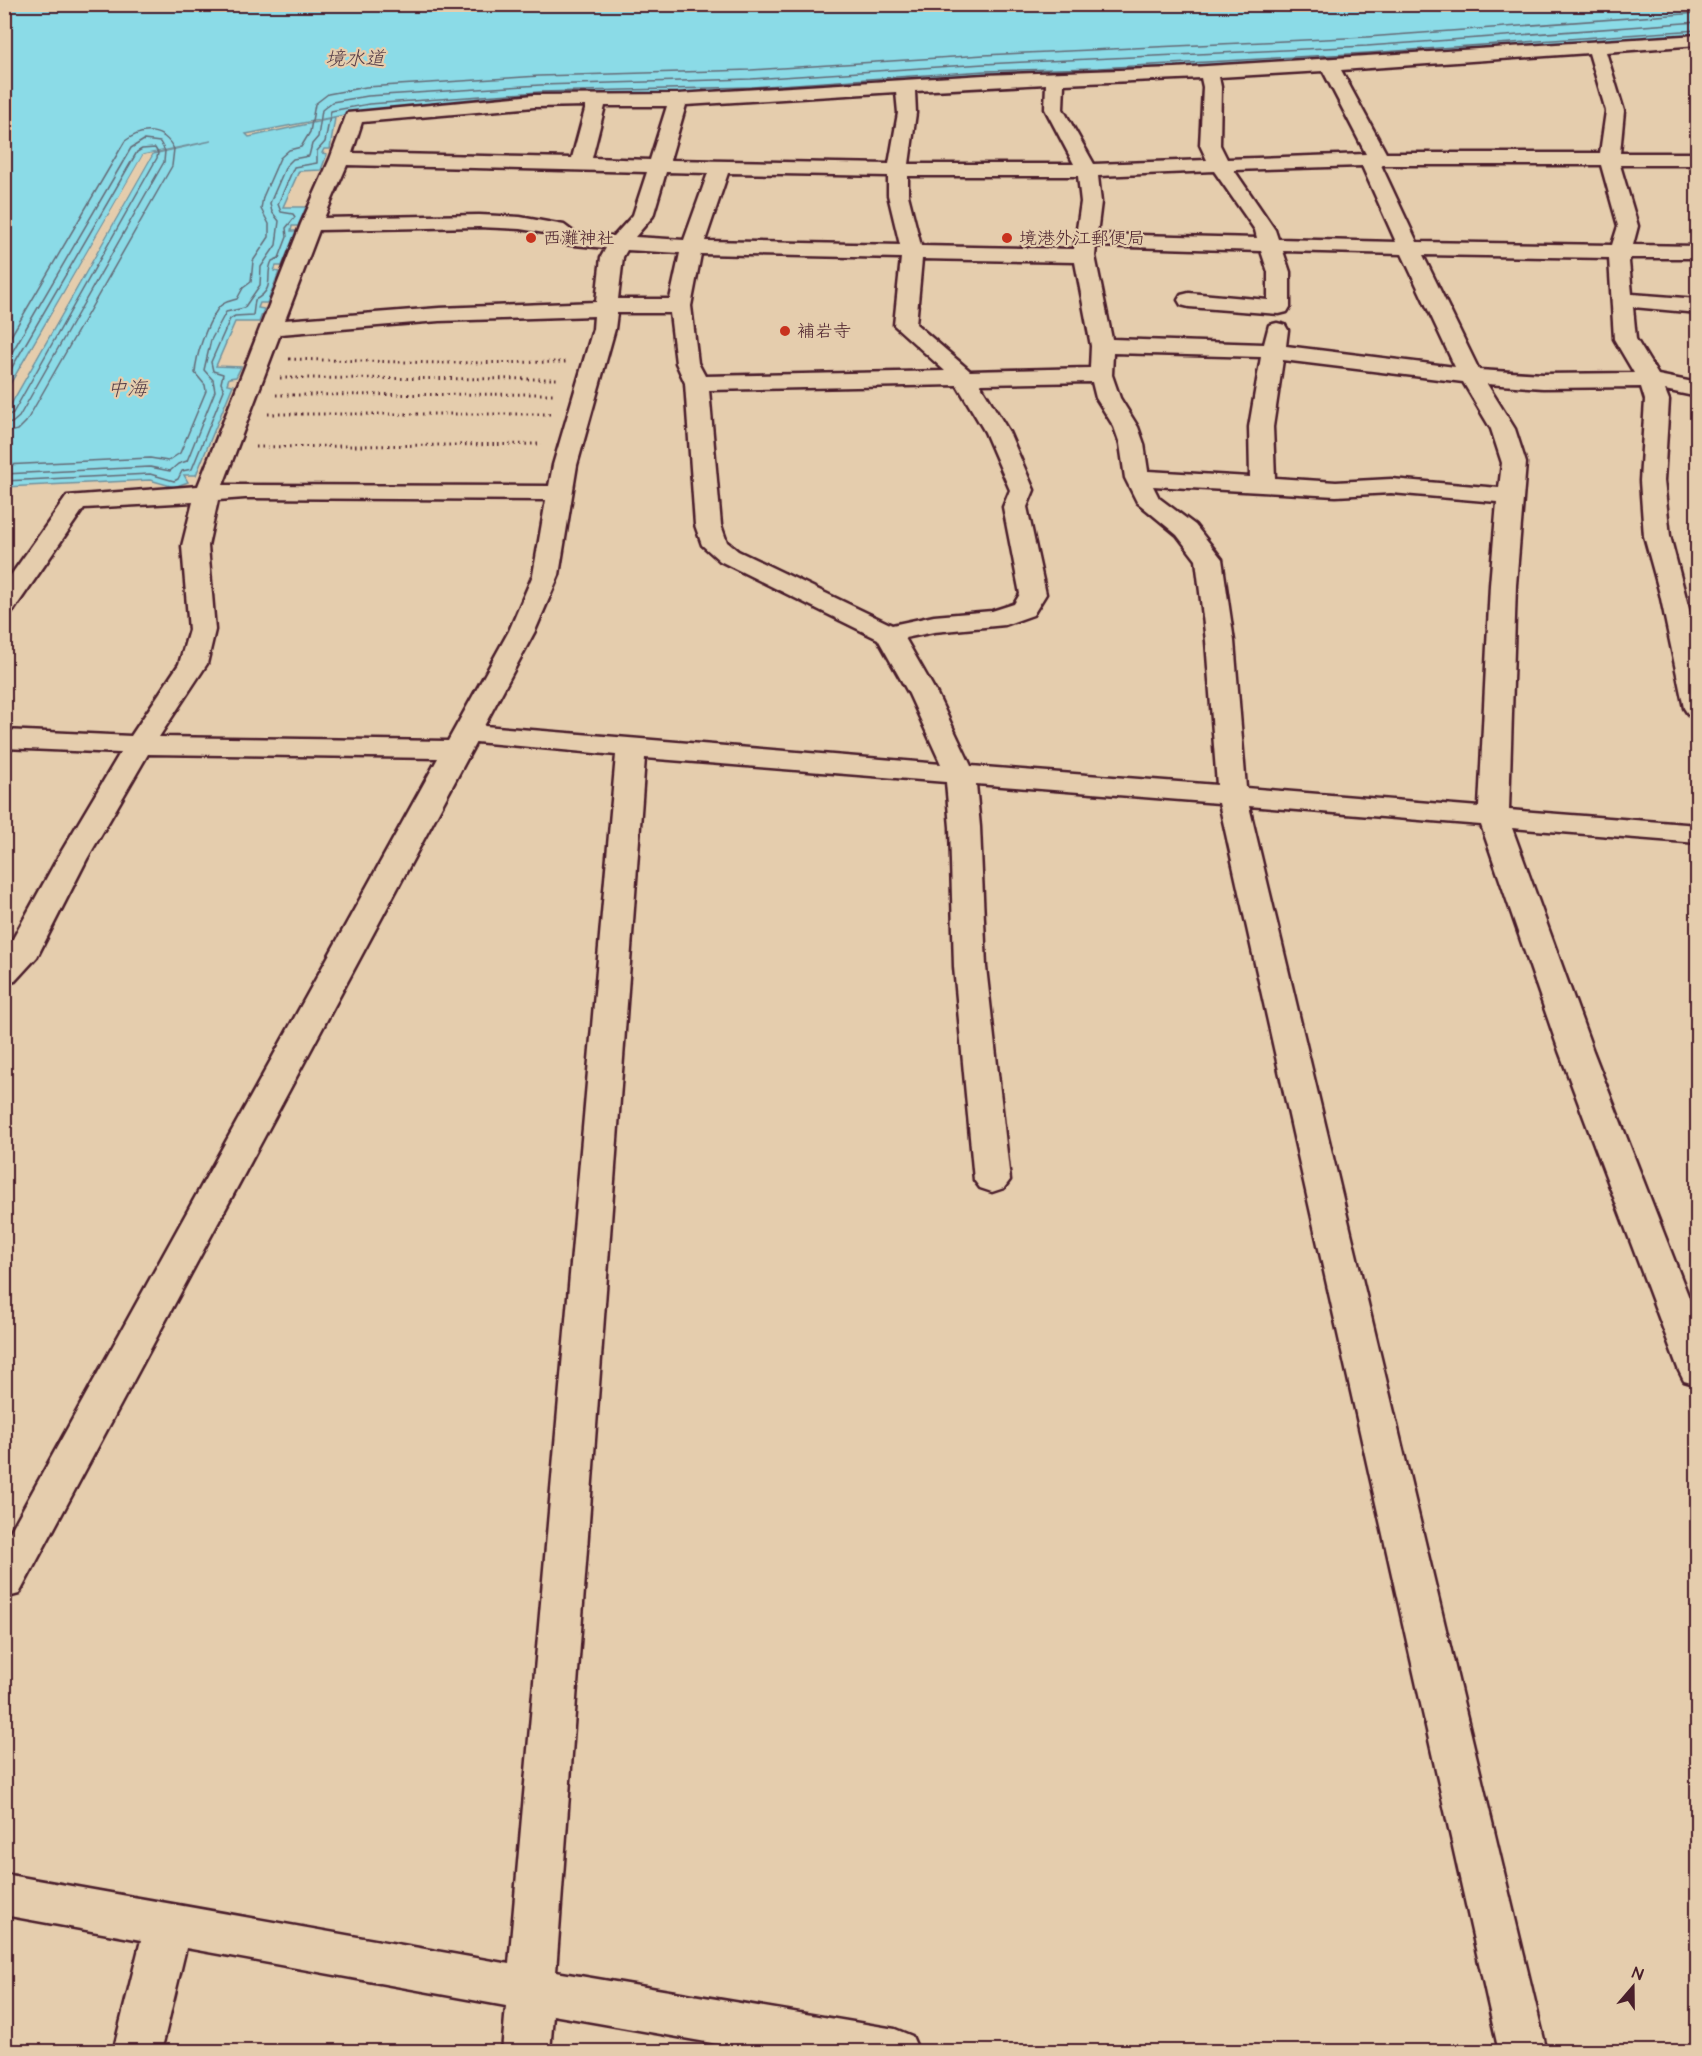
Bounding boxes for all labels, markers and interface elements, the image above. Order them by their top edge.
water label: 境水道 [325,45,387,73]
place label: 西灘神社 [543,226,615,251]
place label: 境港外江郵便局 [1019,226,1145,251]
marker: 西灘神社 [524,231,538,245]
marker: 境港外江郵便局 [1000,231,1014,245]
place label: 補岩寺 [797,319,851,344]
marker: 補岩寺 [778,324,792,338]
water label: 中海 [107,375,149,403]
north arrow [1603,1957,1663,2017]
text: N [1629,1962,1646,1986]

